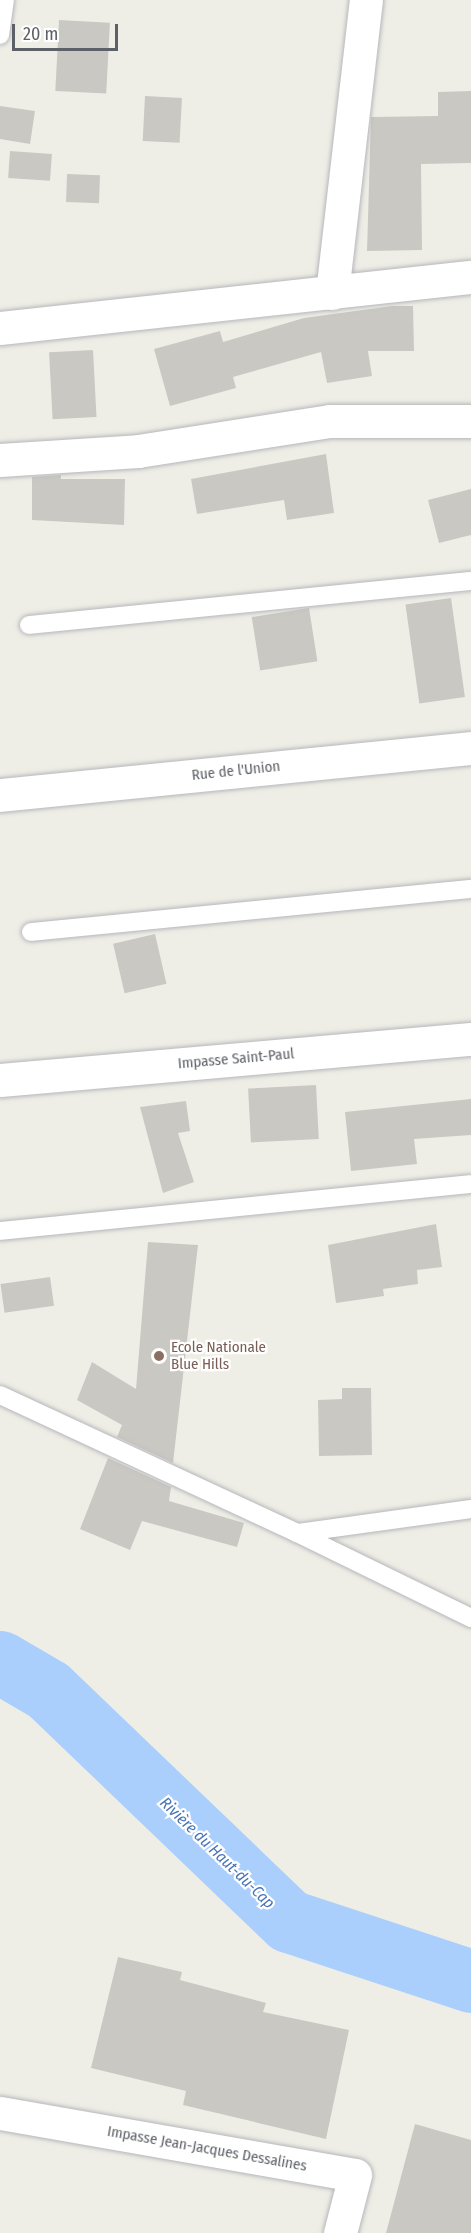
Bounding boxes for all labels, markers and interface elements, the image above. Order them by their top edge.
scale bar [15,12,122,50]
text: 20 m [23,23,58,45]
street label: Rue de l'Union [191,757,281,785]
street label: Impasse Saint-Paul [177,1045,295,1073]
place label: Ecole Nationale Blue Hills [171,1338,266,1373]
marker: Ecole Nationale Blue Hills [152,1349,166,1363]
water label: Rivière du Haut-du-Cap [156,1793,278,1913]
street label: Impasse Jean-Jacques Dessalines [106,2123,308,2175]

